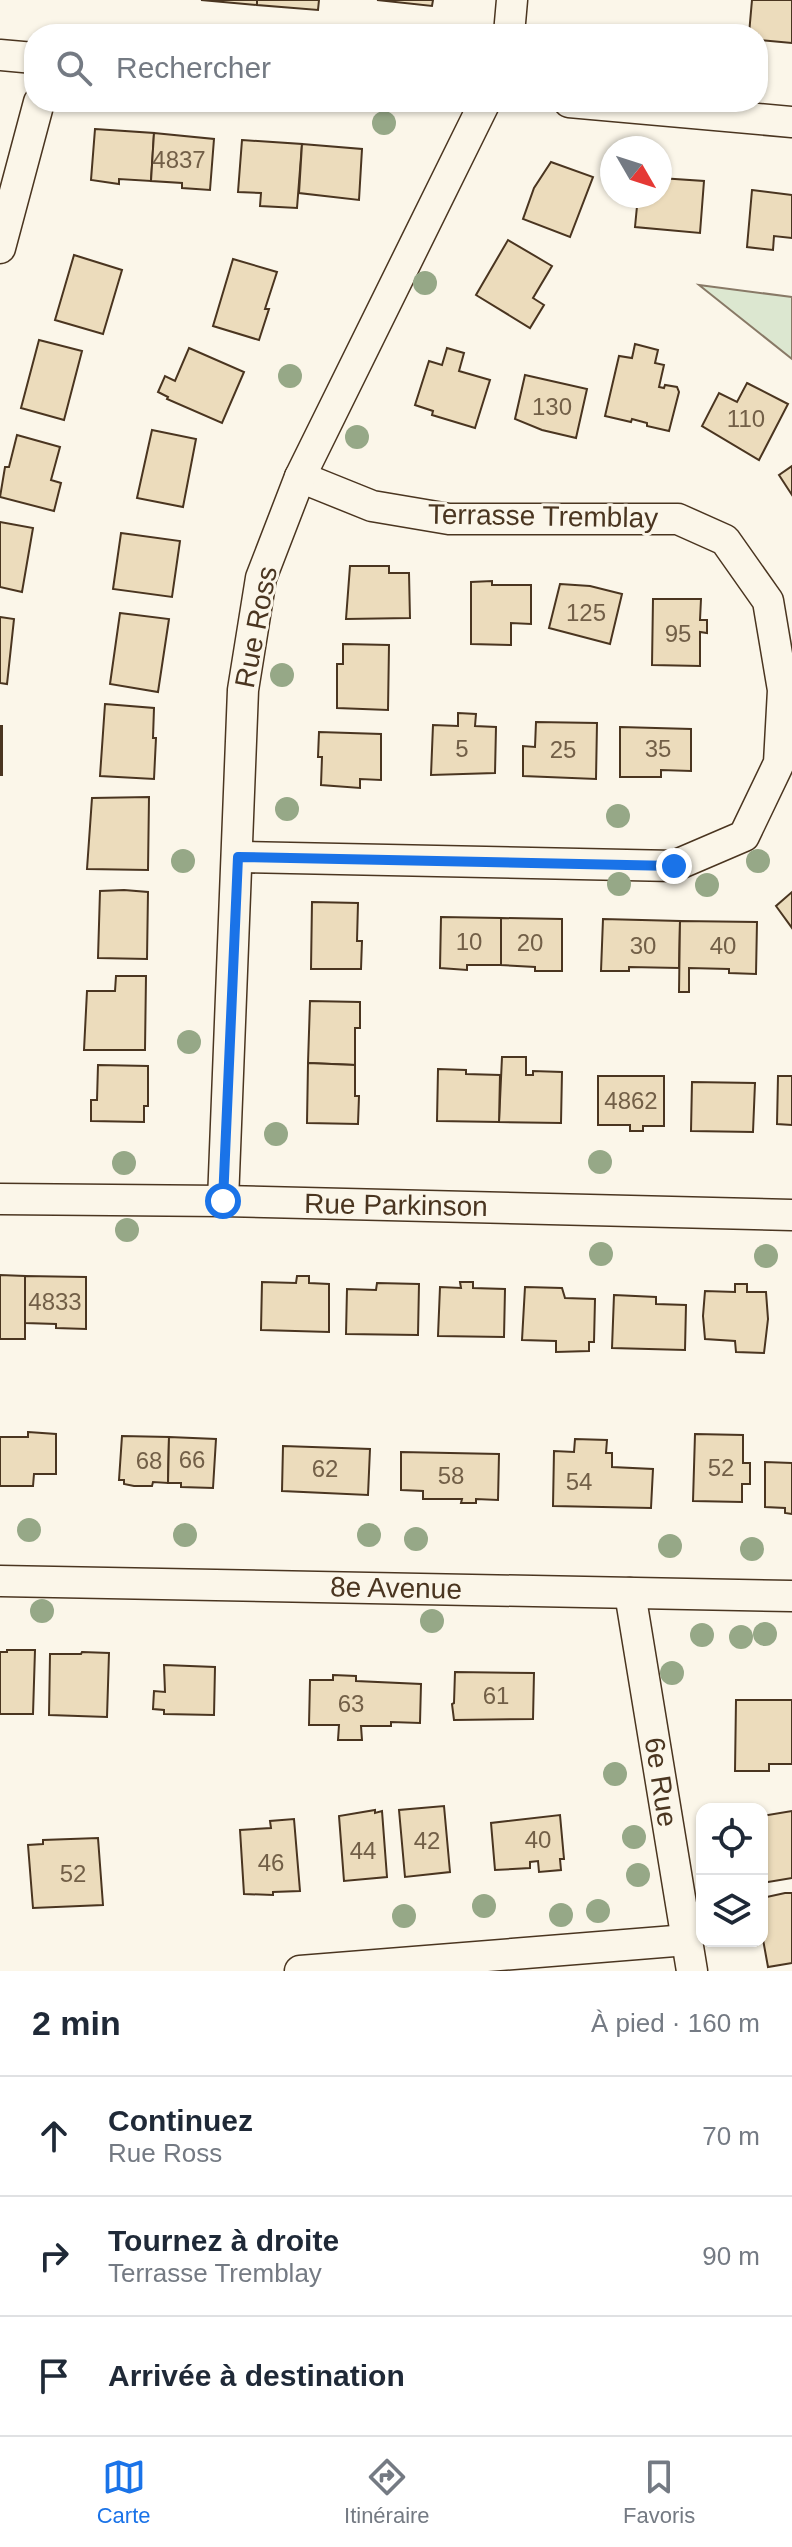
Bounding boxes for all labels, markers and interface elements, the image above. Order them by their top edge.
search box [24,24,768,112]
icon: search [52,46,96,90]
text: Rechercher [116,51,271,84]
north arrow [600,136,672,208]
house number: 4837 [152,146,206,173]
house number: 130 [532,393,572,420]
house number: 110 [727,405,765,432]
street label: Terrasse Tremblay [428,498,658,534]
street label: Rue Ross [229,564,283,690]
house number: 125 [566,599,606,626]
house number: 95 [665,620,691,647]
house number: 5 [455,735,469,762]
house number: 35 [645,735,671,762]
house number: 25 [550,736,576,763]
route end [656,848,692,884]
house number: 10 [456,928,482,955]
house number: 20 [517,929,543,956]
house number: 30 [630,932,656,959]
house number: 40 [710,932,736,959]
house number: 4862 [604,1087,658,1114]
route start [205,1183,241,1219]
street label: Rue Parkinson [304,1188,488,1222]
house number: 4833 [28,1288,82,1315]
house number: 66 [179,1446,205,1473]
house number: 68 [136,1447,162,1474]
house number: 52 [708,1454,734,1481]
house number: 62 [312,1455,338,1482]
house number: 58 [438,1462,464,1489]
house number: 54 [566,1468,592,1495]
street label: 8e Avenue [330,1571,462,1605]
house number: 61 [483,1682,509,1709]
house number: 63 [338,1690,364,1717]
street label: 6e Rue [639,1735,683,1829]
map controls [696,1803,768,1947]
button: locate [696,1803,768,1875]
house number: 40 [525,1826,551,1853]
house number: 42 [414,1827,440,1854]
house number: 44 [350,1837,376,1864]
house number: 46 [258,1849,284,1876]
house number: 52 [60,1860,86,1887]
button: layers [696,1875,768,1947]
text: 2 min [32,2004,121,2042]
text: À pied · 160 m [591,2008,760,2038]
text: Continuez [108,2104,253,2137]
icon: ahead [32,2114,76,2158]
text: 70 m [702,2121,760,2151]
text: Rue Ross [108,2138,222,2168]
text: Tournez à droite [108,2224,339,2257]
icon: right [32,2234,76,2278]
text: 90 m [702,2241,760,2271]
text: Terrasse Tremblay [108,2258,322,2288]
icon: arrive [32,2354,76,2398]
text: Arrivée à destination [108,2359,405,2392]
tab: Carte [97,2455,151,2529]
tab: Itinéraire [344,2455,430,2529]
tab: Favoris [623,2455,695,2529]

